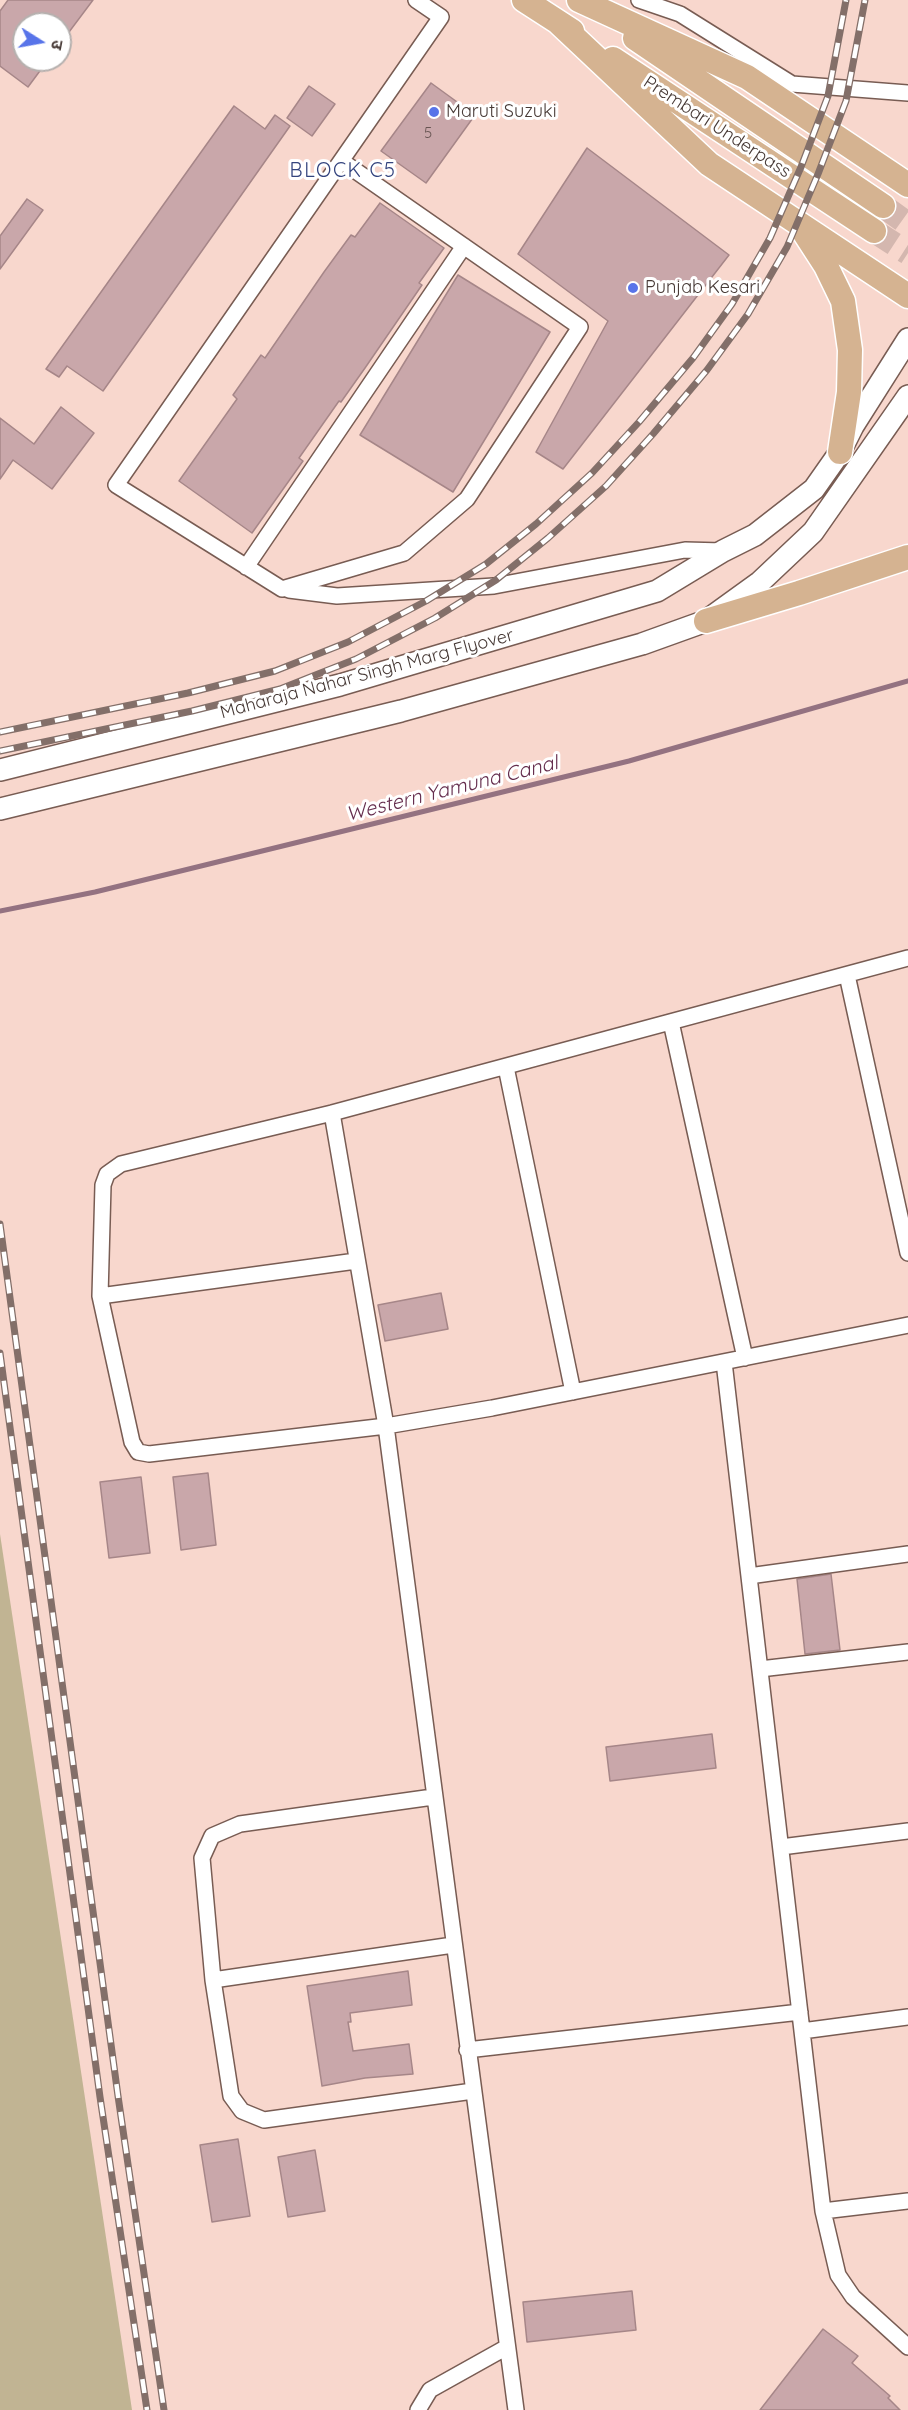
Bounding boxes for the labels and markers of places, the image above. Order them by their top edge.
place label: Maruti Suzuki [446,101,557,123]
marker: Maruti Suzuki [427,105,441,119]
place label: Punjab Kesari [645,277,760,299]
marker: Punjab Kesari [626,281,640,295]

